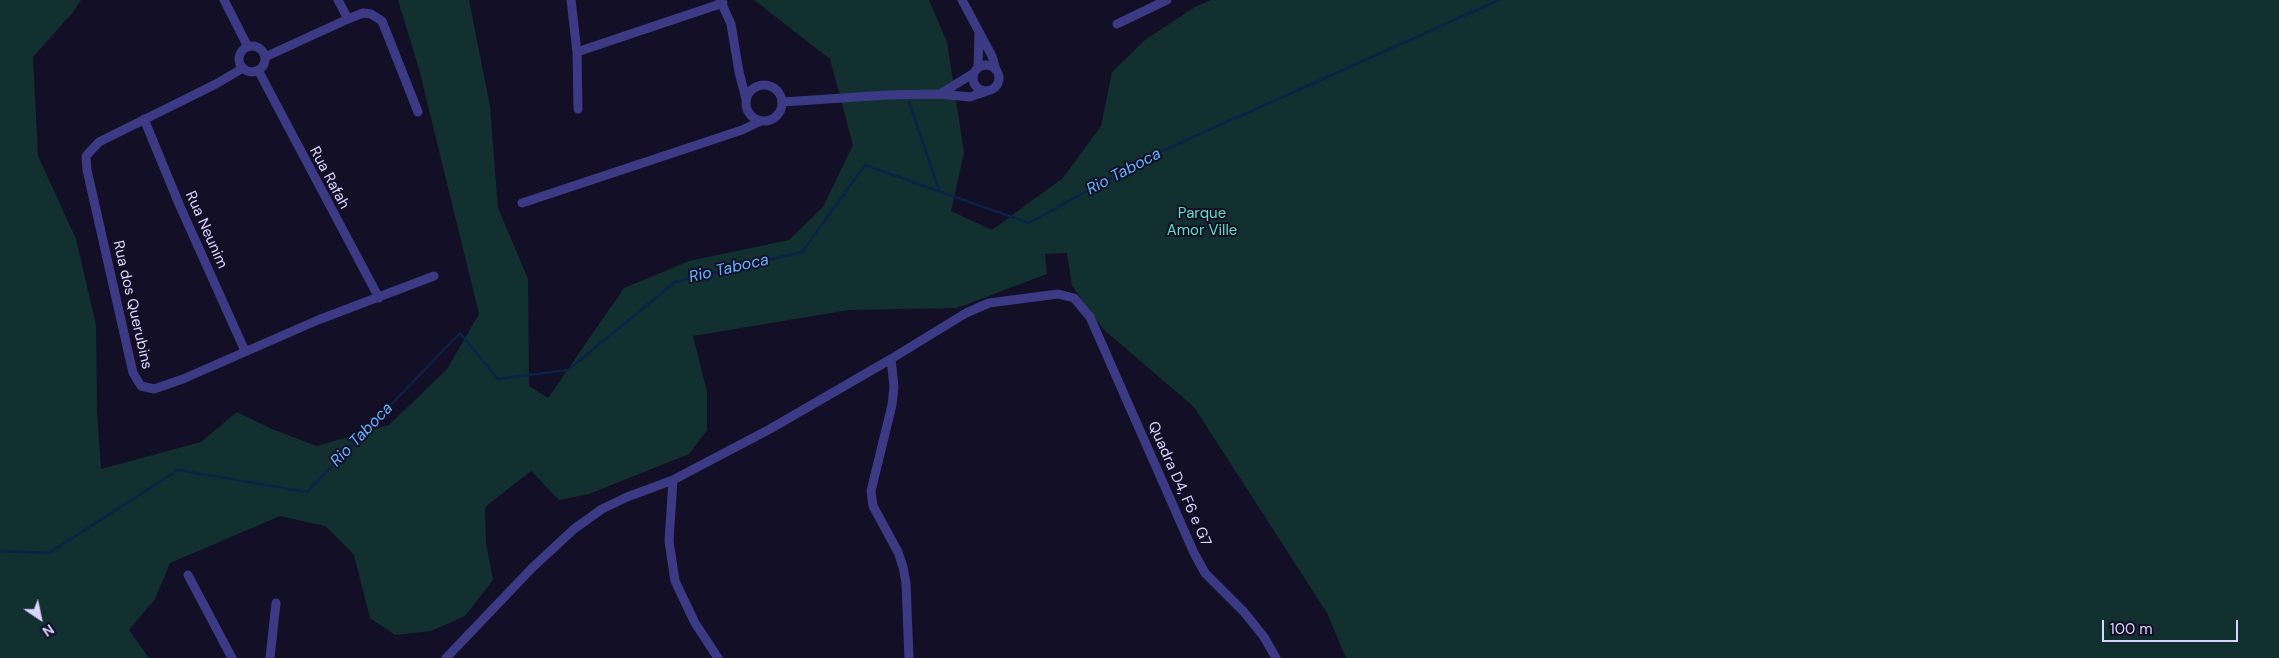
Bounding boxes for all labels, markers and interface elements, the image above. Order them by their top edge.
street label: Rua Rafah [305,144,353,212]
water label: Rio Taboca [1083,144,1165,200]
street label: Rua Neunim [181,189,231,271]
park label: Parque Amor Ville [1167,205,1237,240]
street label: Rua dos Querubins [108,239,156,371]
water label: Rio Taboca [687,250,771,288]
water label: Rio Taboca [327,399,397,471]
street label: Quadra D4, F6 e G7 [1143,419,1215,549]
north arrow [15,593,65,643]
scale bar [2104,610,2240,642]
text: 100 m [2110,619,2153,639]
text: N [39,620,58,641]

